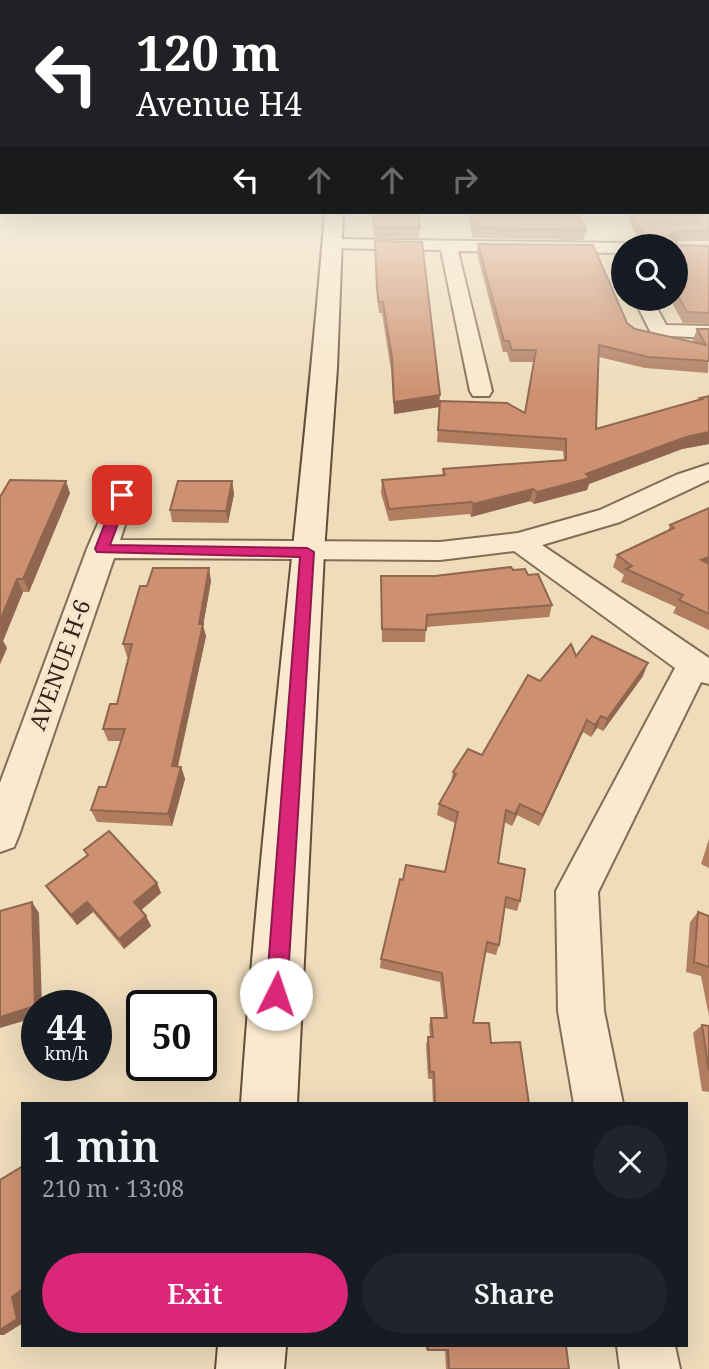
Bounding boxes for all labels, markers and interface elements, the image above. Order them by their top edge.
text: 120 m [136,19,280,85]
icon: left [21,28,112,119]
text: Avenue H4 [136,82,302,125]
icon: left [227,161,265,199]
icon: ahead [300,161,338,199]
icon: ahead [373,161,411,199]
icon: right [446,161,484,199]
map controls [611,234,688,311]
button: search [611,234,688,311]
pin [92,465,152,525]
icon: arrive [103,476,141,514]
street label: AVENUE H-6 [21,595,97,734]
position arrow [239,957,313,1031]
speed limit sign: 50 [126,990,217,1081]
text: 44 [47,1003,86,1050]
text: km/h [44,1041,89,1065]
text: 1 min [42,1117,159,1174]
button: close [593,1125,667,1199]
text: 210 m · 13:08 [42,1172,184,1204]
button: Exit [42,1253,348,1333]
button: Share [362,1253,667,1333]

